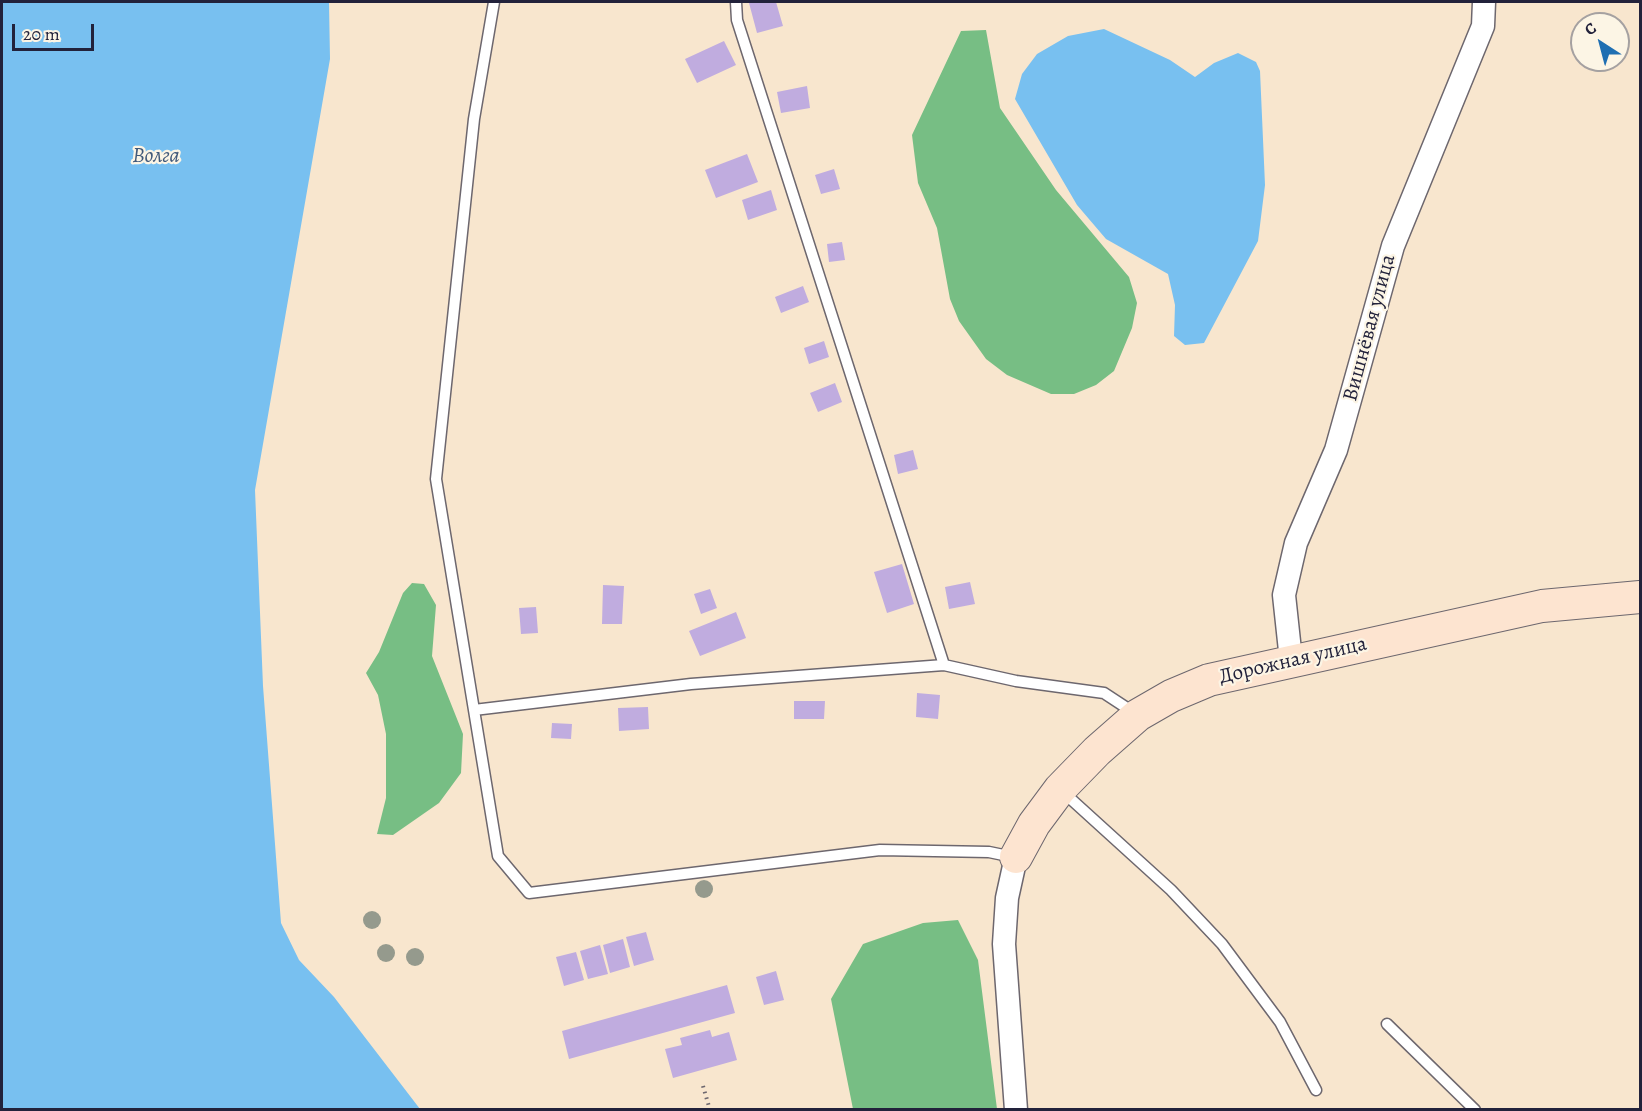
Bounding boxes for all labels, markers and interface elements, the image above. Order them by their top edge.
scale bar [15,12,98,50]
north arrow [1570,12,1630,72]
text: С [1580,17,1601,41]
text: 20 m [23,22,60,46]
water label: Волга [132,144,180,170]
street label: Вишнёвая улица [1338,252,1402,404]
street label: Дорожная улица [1217,632,1369,690]

